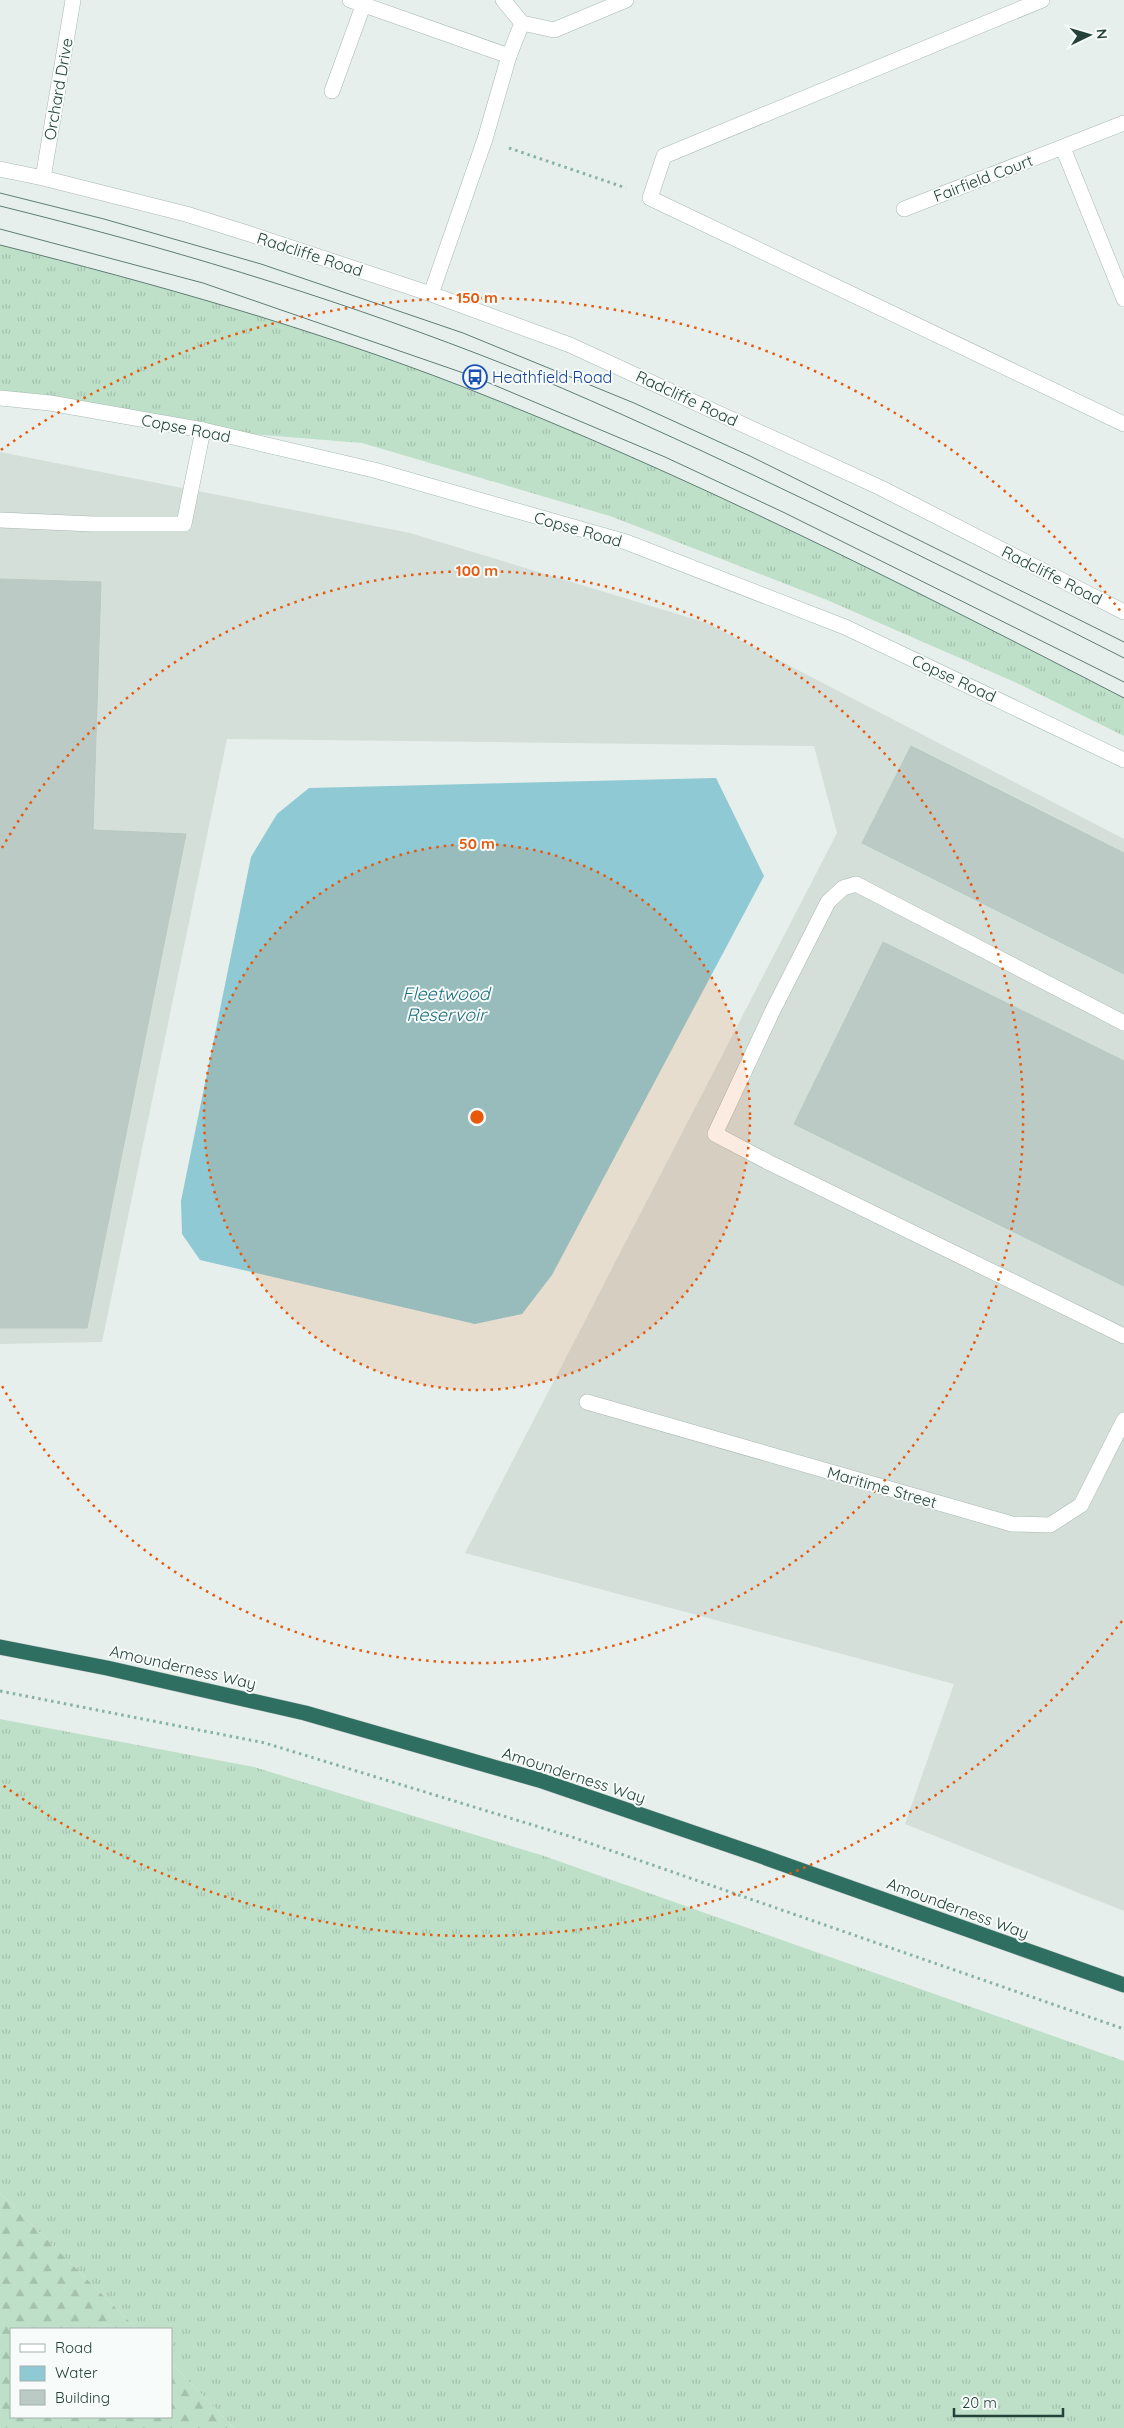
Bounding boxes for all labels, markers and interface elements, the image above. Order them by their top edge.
north arrow [1064,10,1114,60]
text: N [1093,28,1111,40]
street label: Orchard Drive [39,36,77,142]
street label: Fairfield Court [931,150,1035,206]
street label: Radcliffe Road [255,227,365,281]
text: 150 m [456,288,498,307]
bus stop icon: Heathfield Road [462,364,488,390]
street label: Radcliffe Road [633,366,741,430]
place label: Heathfield Road [492,367,612,387]
street label: Copse Road [140,410,232,446]
street label: Copse Road [532,507,624,551]
street label: Radcliffe Road [998,541,1106,609]
text: 100 m [456,561,498,580]
street label: Copse Road [909,650,999,706]
text: 50 m [459,834,495,853]
water label: Fleetwood Reservoir [402,982,492,1026]
centre of rings [468,1108,486,1126]
street label: Maritime Street [825,1462,939,1512]
street label: Amounderness Way [108,1640,258,1694]
street label: Amounderness Way [500,1742,648,1808]
street label: Amounderness Way [884,1873,1032,1943]
legend [10,2328,172,2418]
text: Road [55,2338,92,2357]
text: Water [55,2363,98,2382]
scale bar [954,2386,1063,2418]
text: Building [55,2388,110,2407]
text: 20 m [962,2393,997,2412]

